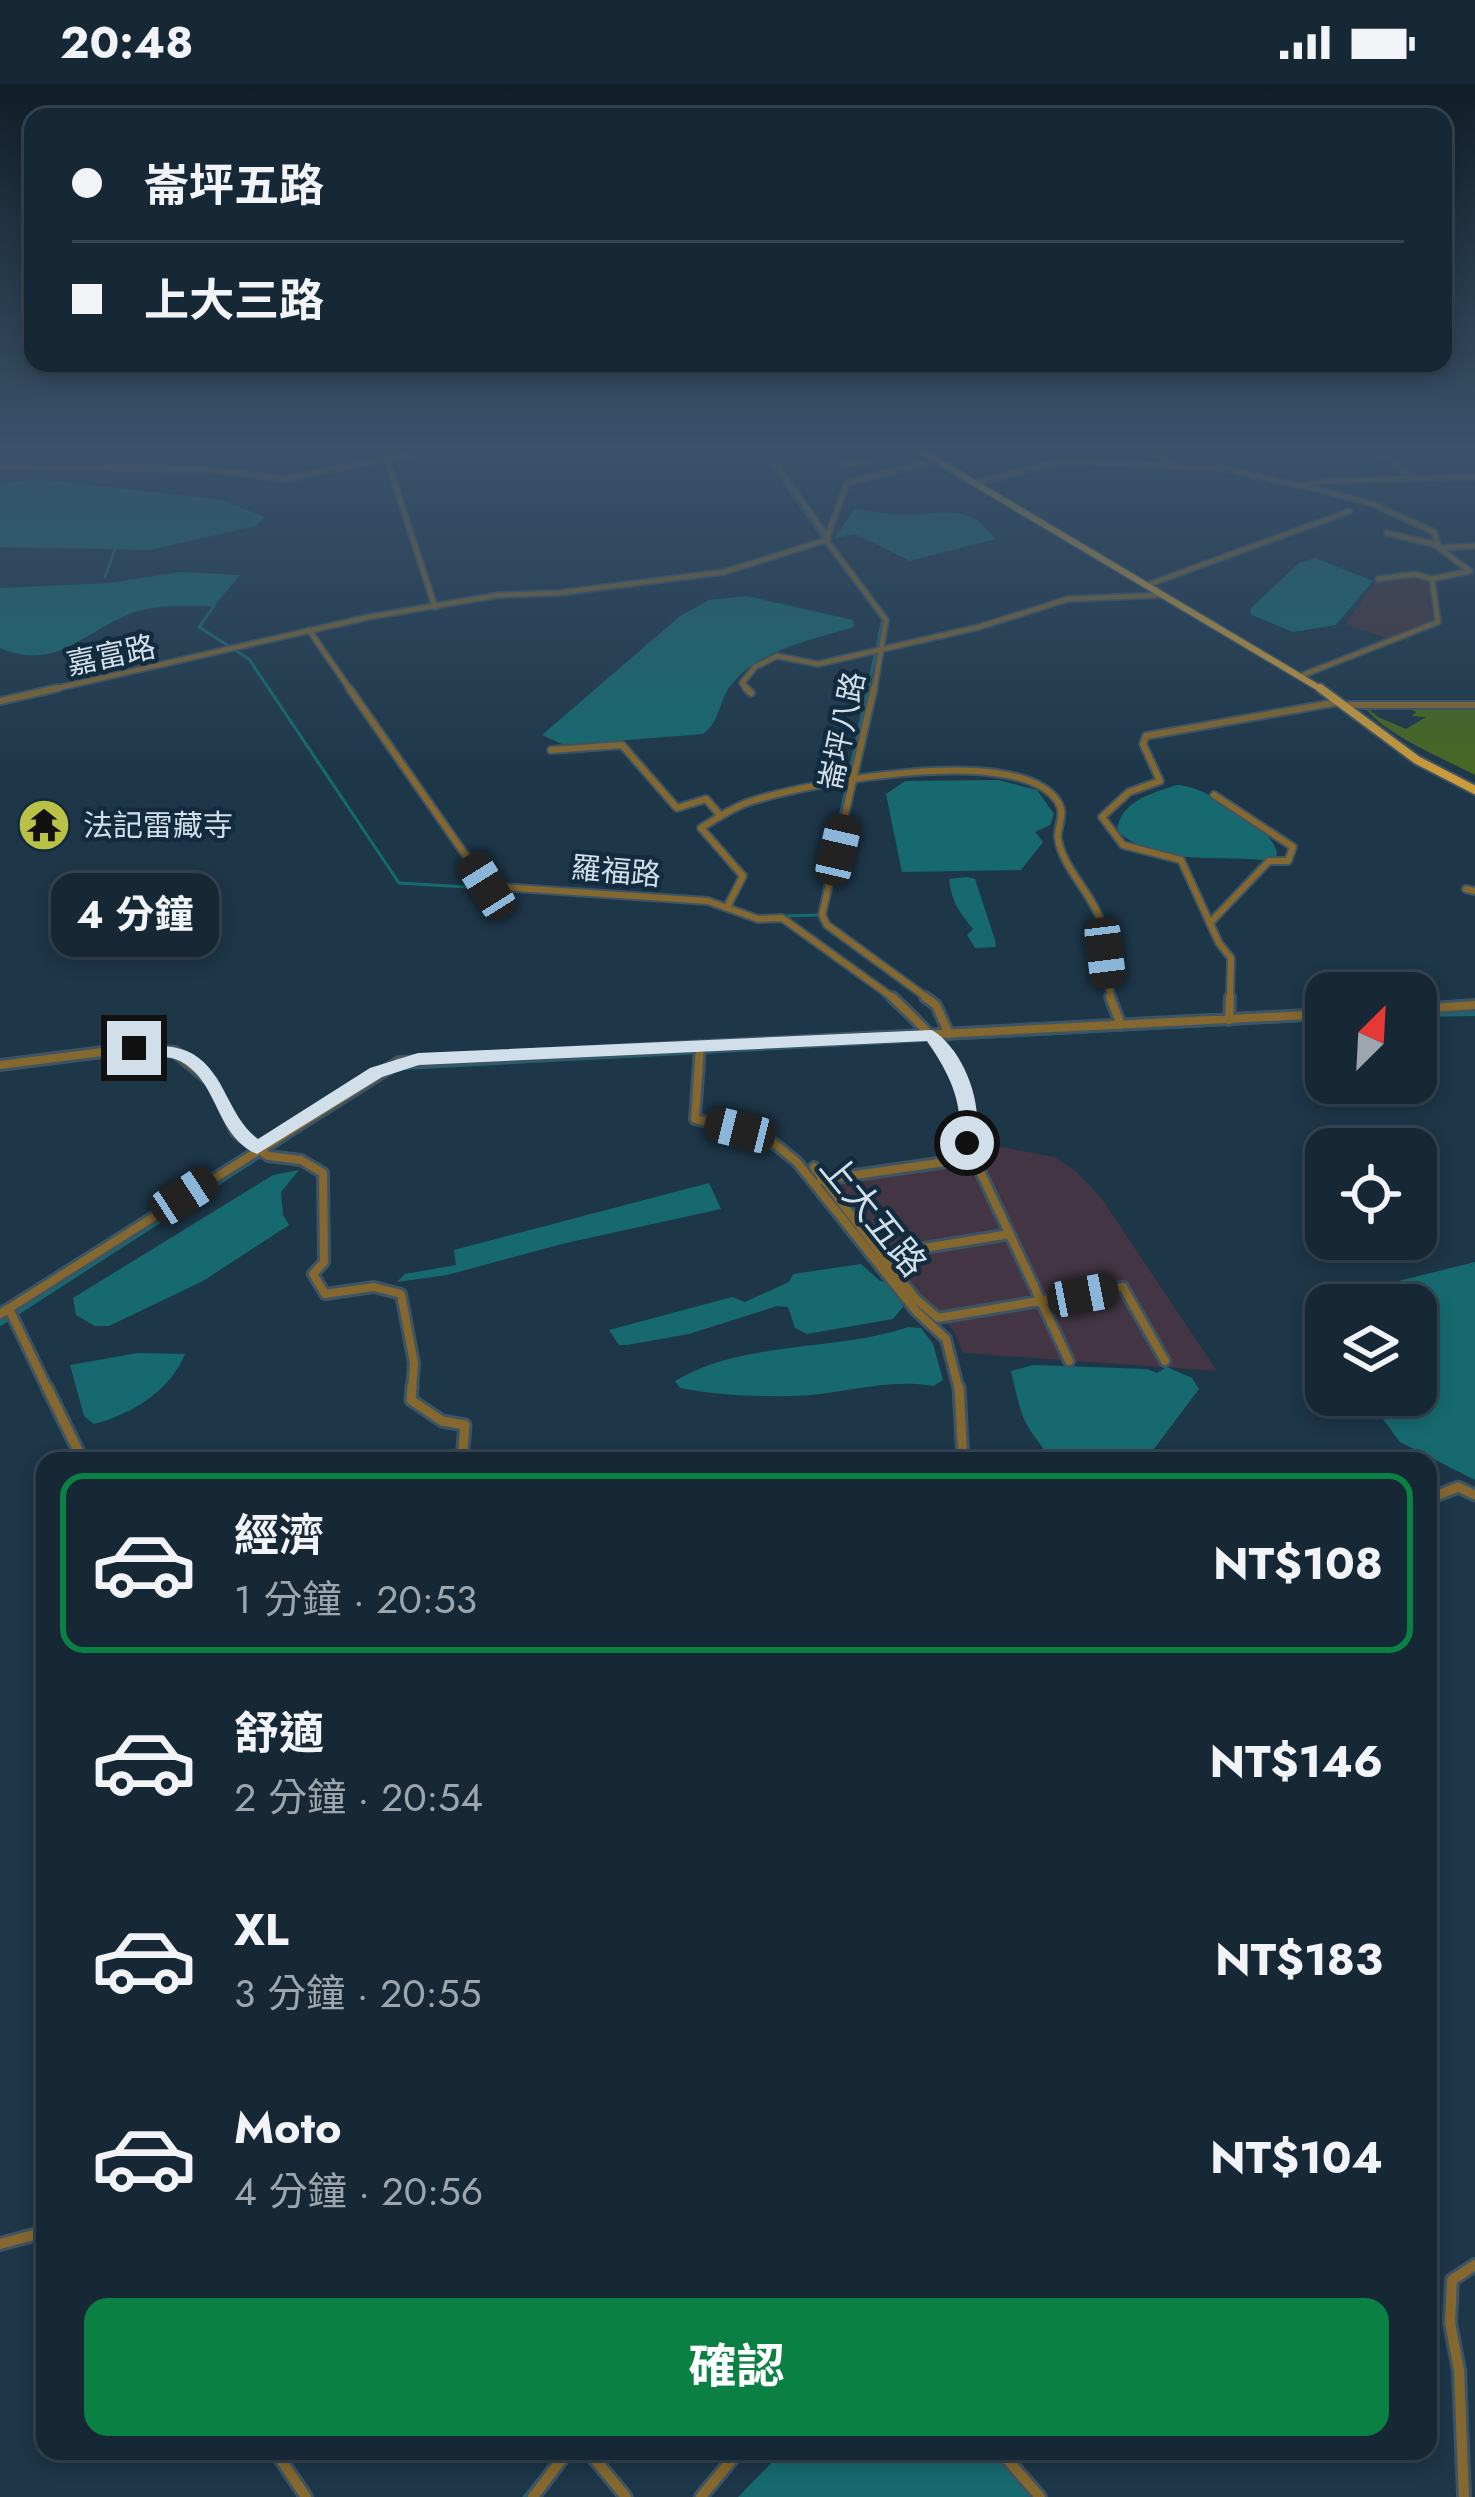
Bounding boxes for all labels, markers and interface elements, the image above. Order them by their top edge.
text: 20:48 [60,10,193,75]
text: 崙坪五路 [144,153,324,218]
text: 上大三路 [144,268,324,333]
street label: 嘉富路 [63,625,159,685]
street label: 崙坪八路 [808,668,876,794]
temple icon: 法記雷藏寺 [16,797,72,853]
place label: 法記雷藏寺 [83,804,233,847]
car [812,811,864,889]
car [453,846,521,926]
street label: 羅福路 [569,846,663,896]
callout: 4 分鐘 [50,874,218,958]
text: 4 分鐘 [77,886,193,943]
car [1083,915,1127,991]
north arrow [1305,972,1437,1104]
map controls [1305,972,1437,1416]
route end [107,1021,161,1075]
car [701,1104,779,1156]
route start [940,1116,994,1170]
button: locate [1305,1128,1437,1260]
street label: 上大五路 [808,1143,940,1287]
car [144,1161,224,1231]
car [1044,1270,1122,1320]
button: layers [1305,1284,1437,1416]
text: 經濟 [234,1503,324,1568]
icon: car [90,1509,198,1617]
text: NT$108 [1213,1531,1383,1596]
text: 1 分鐘 · 20:53 [234,1571,477,1628]
text: 舒適 [234,1701,324,1766]
icon: car [90,1707,198,1815]
text: NT$146 [1210,1729,1383,1794]
text: 2 分鐘 · 20:54 [234,1769,483,1826]
text: XL [234,1897,289,1962]
icon: car [90,1905,198,2013]
text: NT$183 [1215,1927,1383,1992]
text: 3 分鐘 · 20:55 [234,1965,481,2022]
text: Moto [234,2095,342,2160]
icon: car [90,2103,198,2211]
text: NT$104 [1210,2125,1383,2190]
text: 4 分鐘 · 20:56 [234,2163,483,2220]
button: 確認 [84,2298,1389,2436]

